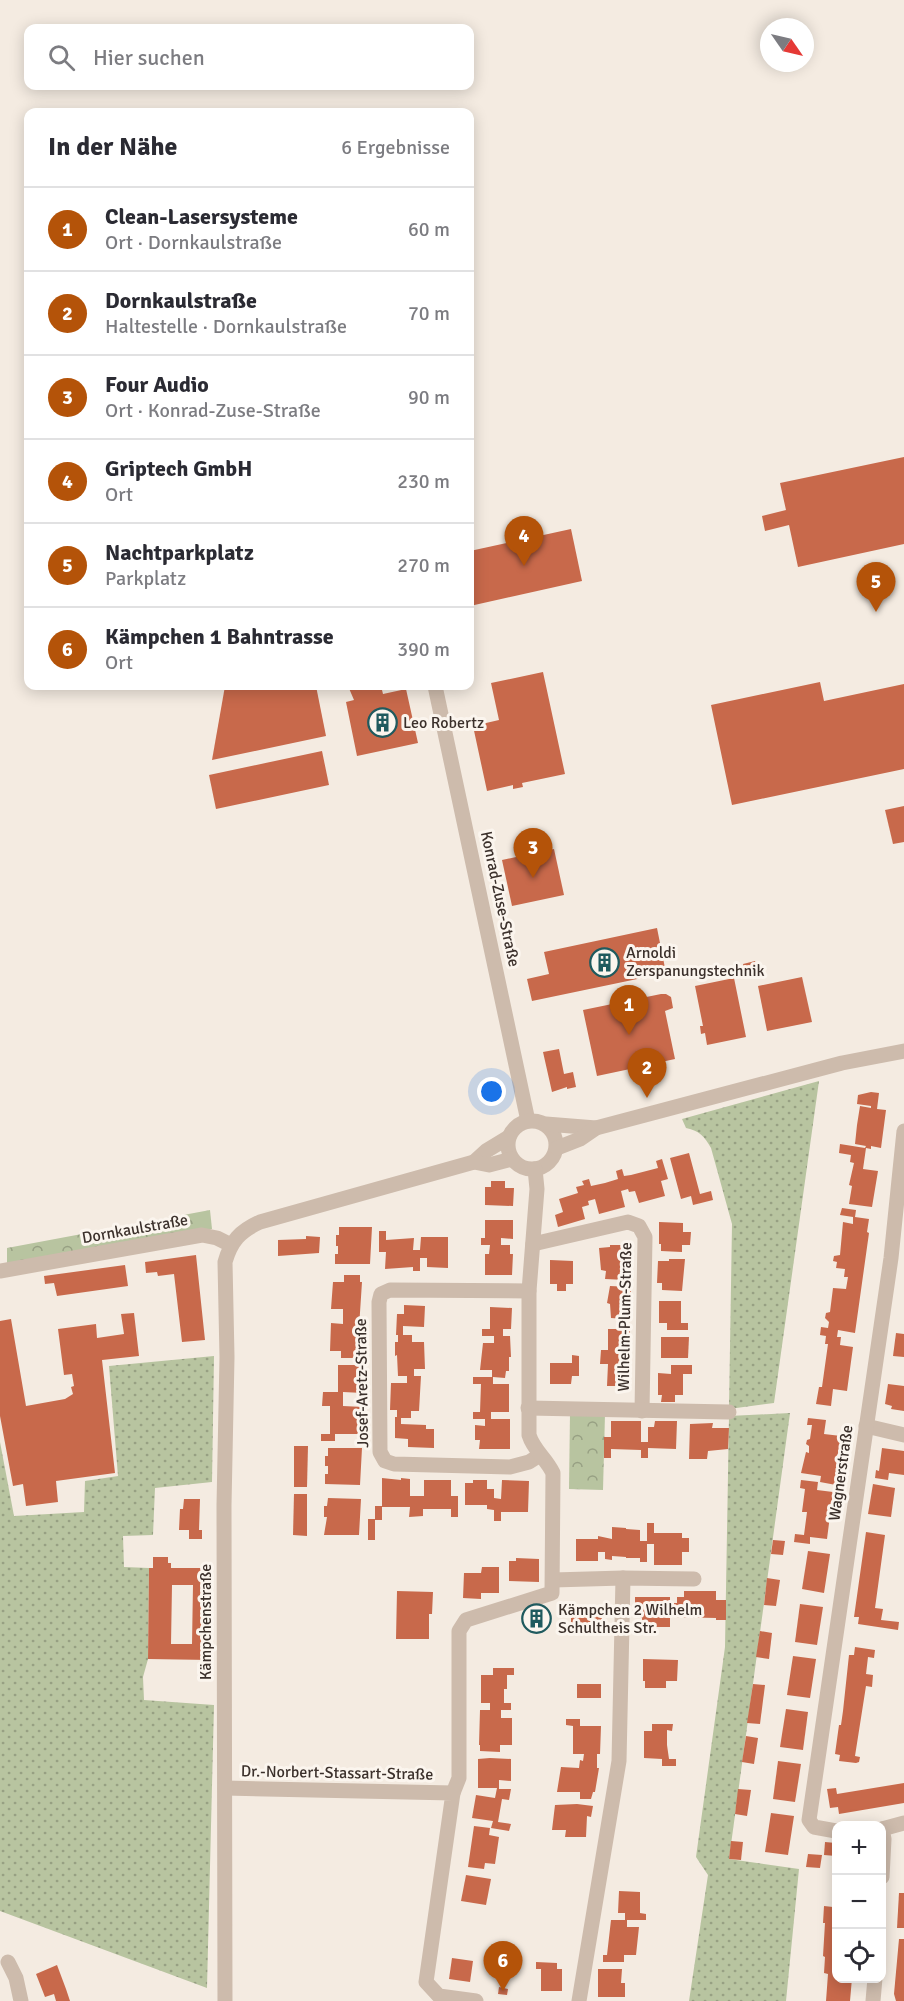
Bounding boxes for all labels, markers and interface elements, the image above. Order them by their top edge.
north arrow [760,18,814,72]
search box [24,24,474,90]
icon: search [45,41,78,74]
text: Hier suchen [93,44,205,71]
text: In der Nähe [48,131,178,163]
text: 6 Ergebnisse [341,135,450,160]
text: Clean-Lasersysteme [105,203,298,230]
text: 1 [62,217,73,242]
text: 60 m [408,217,450,242]
text: Ort · Dornkaulstraße [105,230,282,255]
text: Dornkaulstraße [105,287,257,314]
text: 2 [62,301,73,326]
text: 70 m [408,301,450,326]
text: Haltestelle · Dornkaulstraße [105,314,347,339]
text: Four Audio [105,371,209,398]
text: 3 [62,385,73,410]
text: 90 m [408,385,450,410]
text: Ort · Konrad-Zuse-Straße [105,398,321,423]
text: Griptech GmbH [105,455,252,482]
text: 4 [62,469,73,494]
text: 230 m [397,469,450,494]
text: Ort [105,482,133,507]
pin: 4 [504,516,544,566]
text: Nachtparkplatz [105,539,254,566]
text: 5 [62,553,73,578]
text: 270 m [397,553,450,578]
pin: 5 [856,562,896,612]
text: Parkplatz [105,566,186,591]
text: Kämpchen 1 Bahntrasse [105,623,334,650]
text: 6 [62,637,73,662]
text: 390 m [397,637,450,662]
text: Ort [105,650,133,675]
building icon: Leo Robertz [366,707,398,739]
place label: Leo Robertz [403,713,484,733]
pin: 3 [514,828,552,878]
street label: Konrad-Zuse-Straße [476,829,524,969]
place label: Arnoldi Zerspanungstechnik [626,943,765,981]
building icon: Arnoldi Zerspanungstechnik [589,946,621,978]
pin: 1 [610,986,648,1035]
pin: 2 [628,1048,666,1098]
your location [477,1077,506,1106]
street label: Dornkaulstraße [80,1210,190,1248]
street label: Wilhelm-Plum-Straße [614,1242,636,1392]
street label: Josef-Aretz-Straße [351,1318,373,1448]
street label: Wagnerstraße [824,1424,858,1522]
street label: Kämpchenstraße [196,1564,216,1680]
place label: Kämpchen 2 Wilhelm Schultheis Str. [558,1600,702,1638]
building icon: Kämpchen 2 Wilhelm Schultheis Str. [521,1603,553,1635]
street label: Dr.-Norbert-Stassart-Straße [241,1761,433,1785]
map controls [832,1821,886,1983]
button: + [832,1821,886,1875]
button: − [832,1875,886,1929]
button: locate [832,1929,886,1983]
pin: 6 [484,1942,522,1991]

